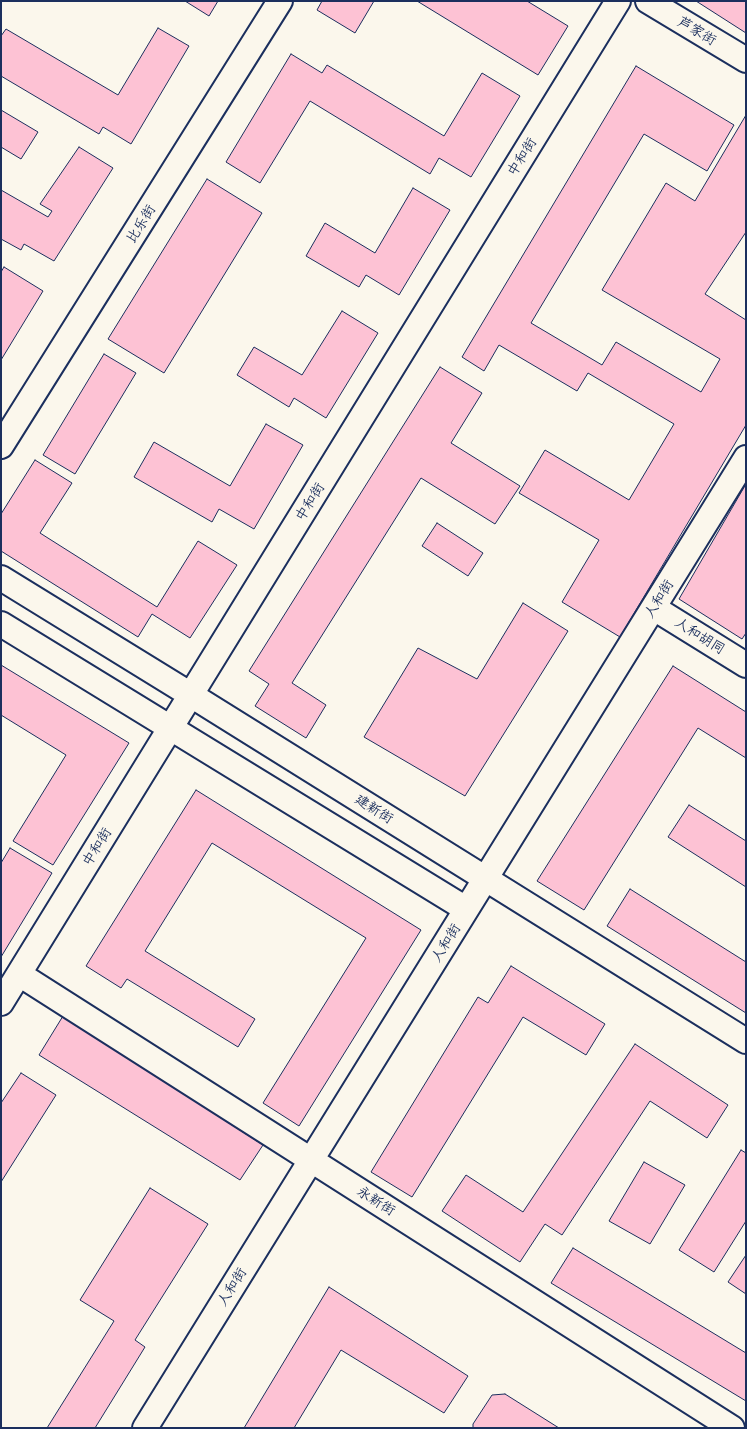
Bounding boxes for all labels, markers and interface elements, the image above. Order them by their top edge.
street label: 芦家街 [675,13,719,49]
street label: 中和街 [504,135,540,179]
street label: 比乐街 [123,202,159,246]
street label: 中和街 [292,480,328,524]
street label: 人和街 [641,577,677,621]
street label: 人和胡同 [672,614,728,658]
street label: 建新街 [352,791,396,827]
street label: 中和街 [79,825,115,869]
street label: 人和街 [428,921,464,965]
street label: 永新街 [354,1183,398,1219]
street label: 人和街 [214,1265,250,1309]

